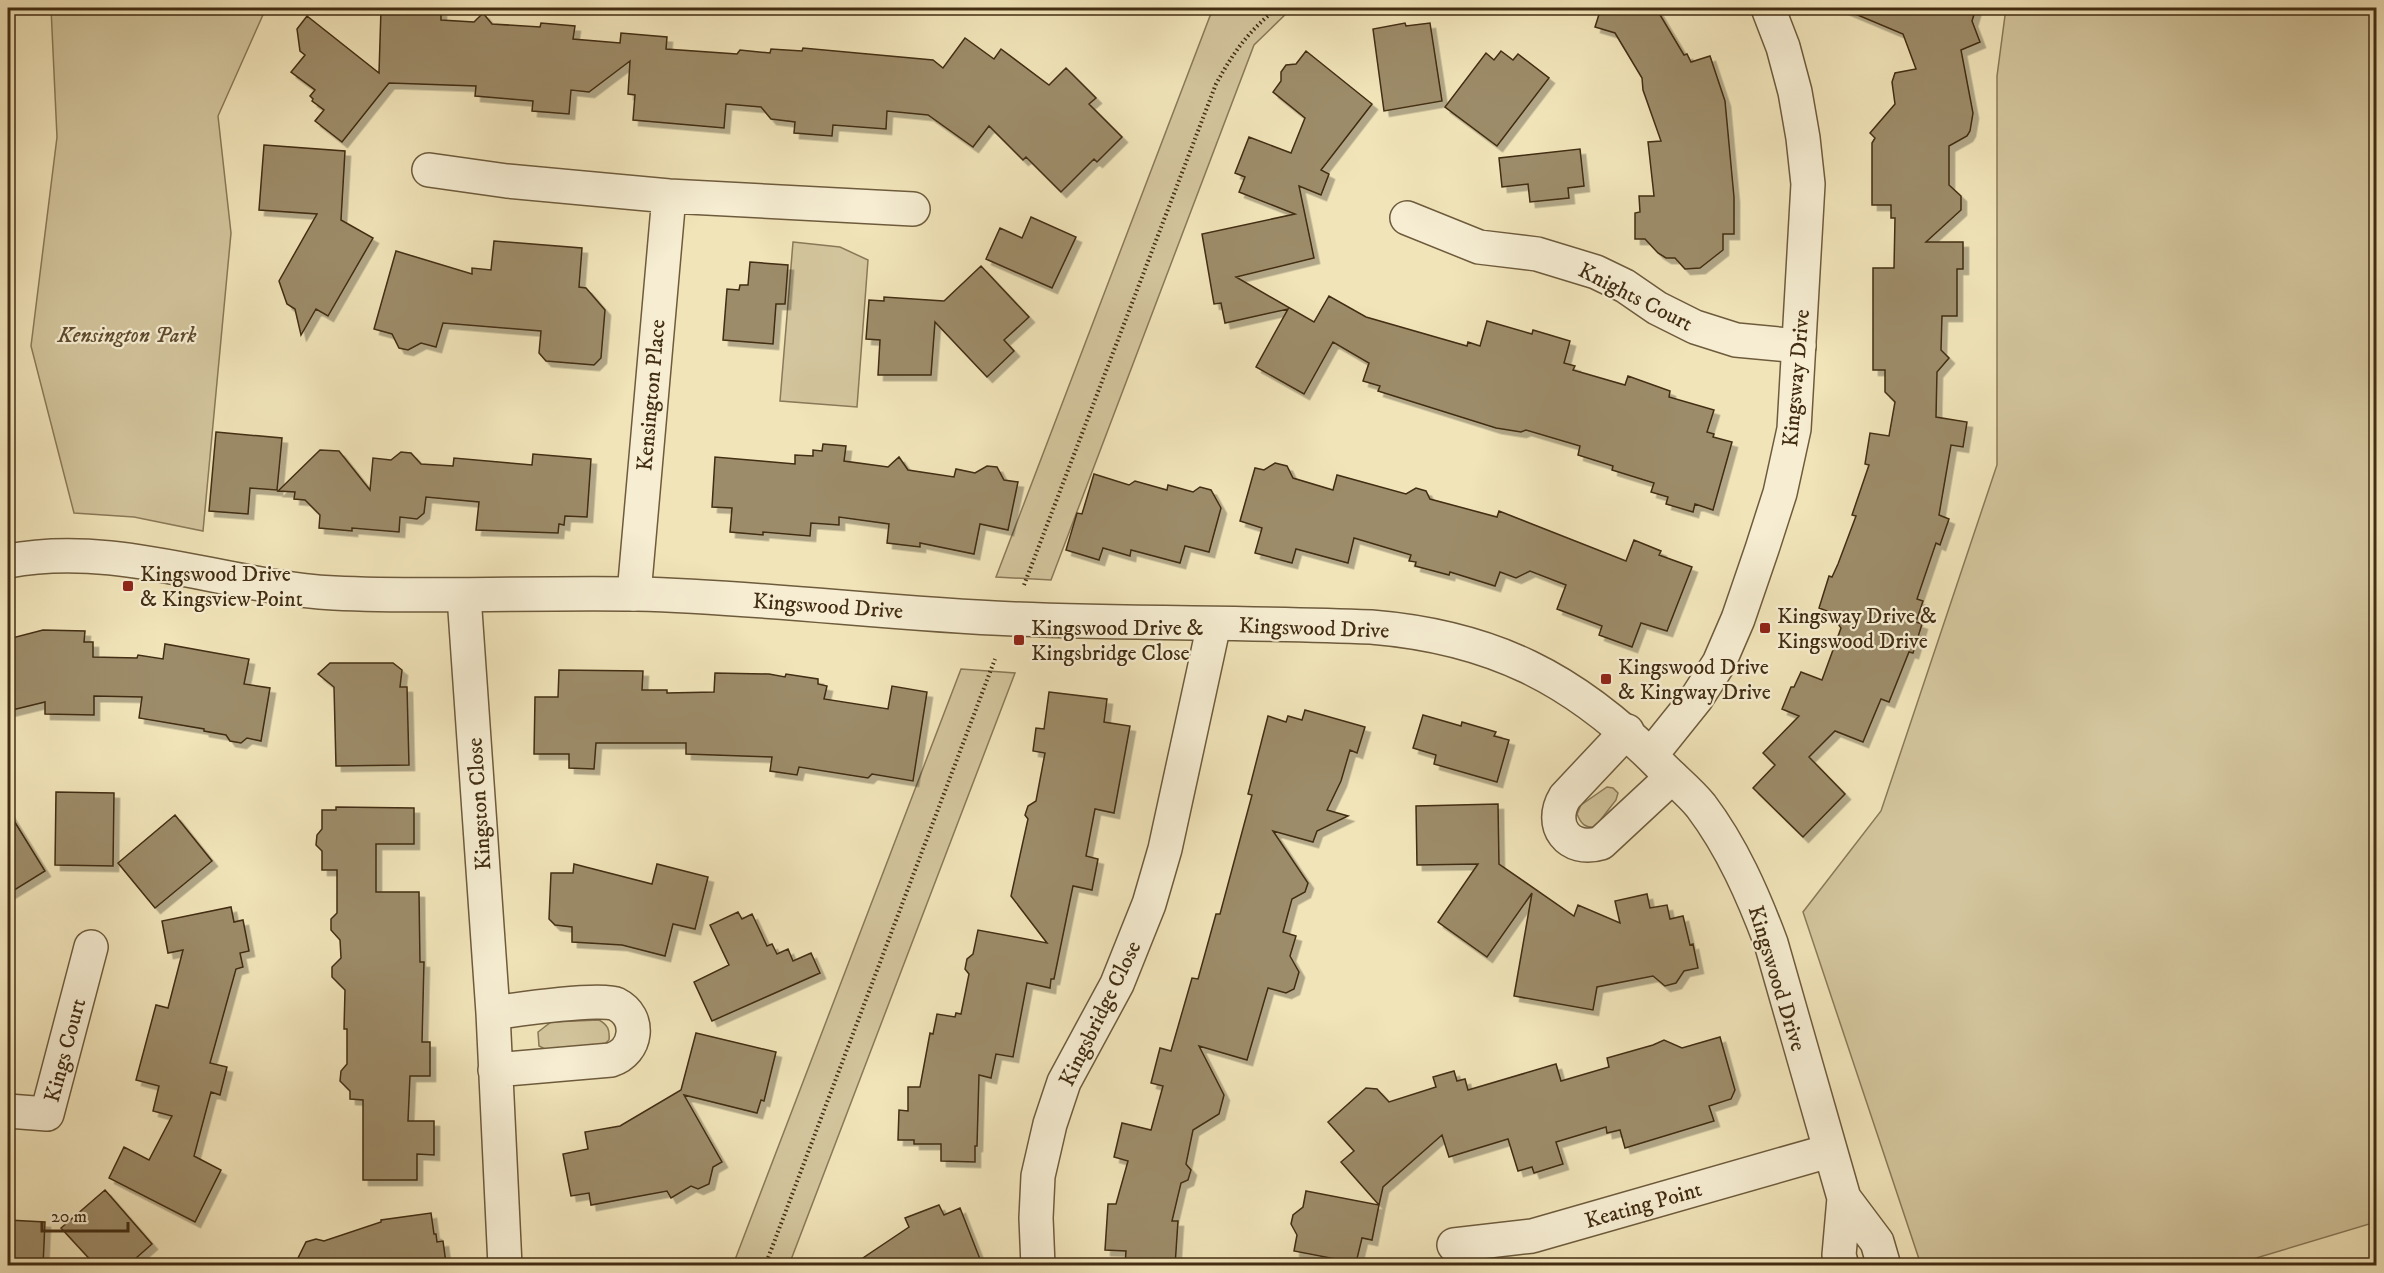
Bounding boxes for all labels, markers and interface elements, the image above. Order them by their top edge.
street label: Knights Court [1573,257,1697,338]
street label: Kingsway Drive [1777,308,1816,448]
street label: Kensington Place [631,318,672,472]
park label: Kensington Park [56,322,197,349]
place label: Kingswood Drive & Kingsview Point [140,561,303,613]
marker: Kingswood Drive & Kingsview Point [121,579,135,593]
street label: Kingswood Drive [752,588,904,625]
place label: Kingsway Drive & Kingswood Drive [1777,603,1937,655]
street label: Kingswood Drive [1238,612,1390,645]
place label: Kingswood Drive & Kingsbridge Close [1031,615,1204,667]
marker: Kingsway Drive & Kingswood Drive [1758,621,1772,635]
marker: Kingswood Drive & Kingsbridge Close [1012,633,1026,647]
place label: Kingswood Drive & Kingway Drive [1618,654,1771,706]
marker: Kingswood Drive & Kingway Drive [1599,672,1613,686]
street label: Kingston Close [461,737,498,871]
street label: Kingswood Drive [1742,902,1812,1054]
street label: Kingsbridge Close [1053,936,1147,1091]
street label: Kings Court [39,995,92,1105]
street label: Keating Point [1582,1176,1705,1235]
scale bar [42,1195,128,1233]
text: 20 m [51,1206,87,1228]

